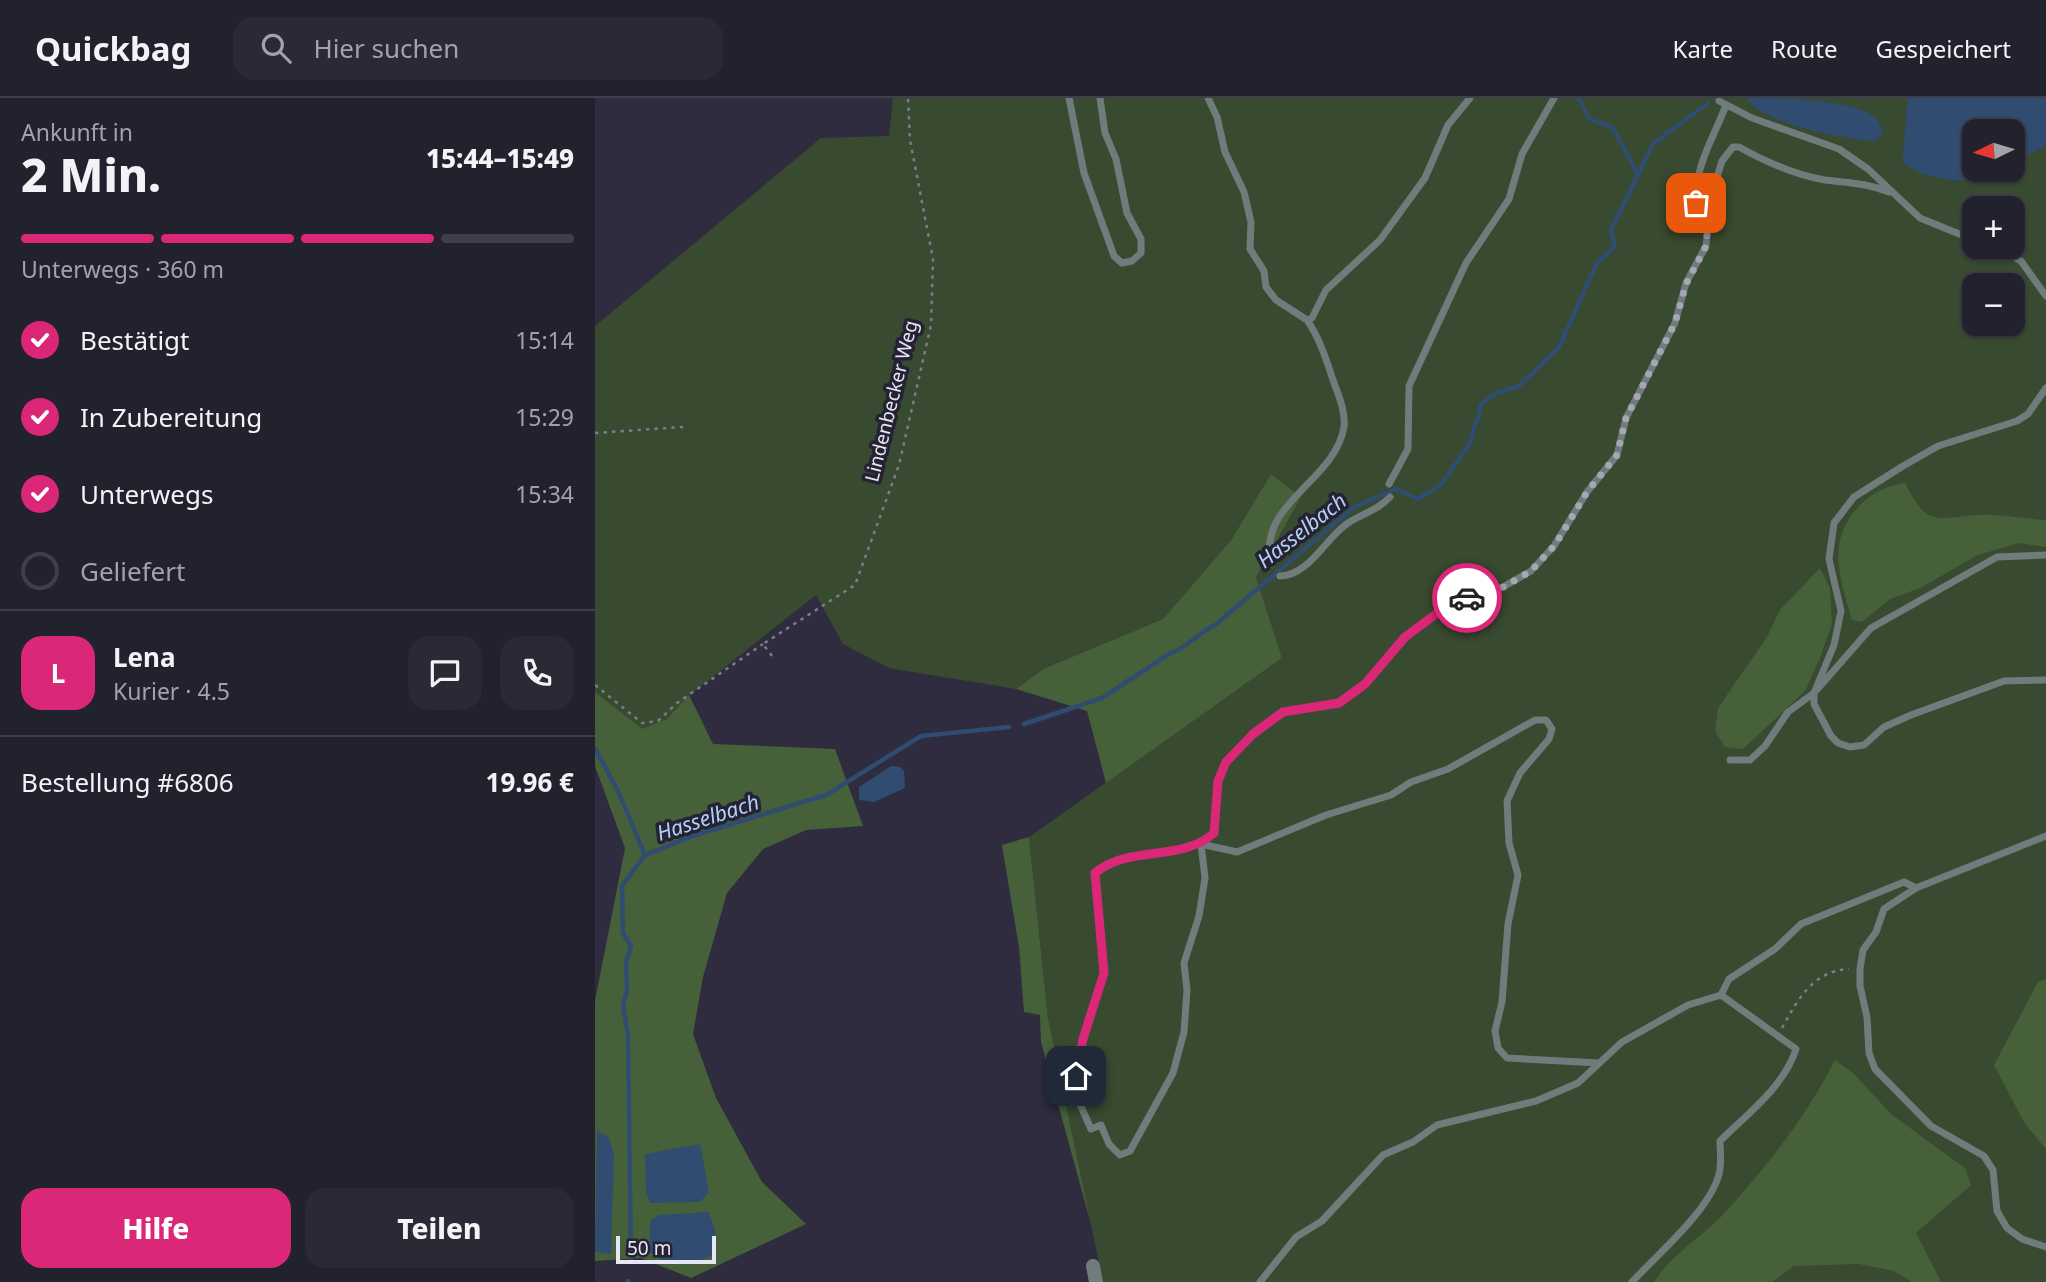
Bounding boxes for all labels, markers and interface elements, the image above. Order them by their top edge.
search box [233,17,723,80]
text: Quickbag [35,26,191,71]
icon: search [257,29,295,67]
text: Hier suchen [313,30,459,66]
text: Karte [1673,32,1733,65]
text: Route [1771,32,1838,65]
text: Gespeichert [1876,32,2011,65]
text: Ankunft in [21,116,133,148]
north arrow [1962,119,2025,182]
map controls [1962,119,2025,336]
text: 15:44–15:49 [426,140,574,176]
text: 2 Min. [21,143,161,205]
pin [1666,173,1726,233]
icon: bag [1677,184,1715,222]
button: + [1962,196,2025,259]
text: Unterwegs · 360 m [21,253,224,285]
button: − [1962,273,2025,336]
street label: Lindenbecker Weg [858,318,924,484]
icon: check [21,321,59,359]
text: Bestätigt [80,322,189,358]
text: 15:14 [515,324,574,356]
icon: check [21,398,59,436]
text: In Zubereitung [80,399,262,435]
text: 15:29 [515,401,574,433]
icon: check [21,475,59,513]
text: Unterwegs [80,476,213,512]
text: 15:34 [515,478,574,510]
water label: Hasselbach [1251,487,1352,574]
text: Geliefert [80,553,185,589]
courier [1432,563,1502,633]
icon: car [1448,579,1486,617]
button: chat [408,636,482,710]
button: phone [500,636,574,710]
text: Lena [113,639,176,675]
text: L [51,655,65,691]
text: Kurier · 4.5 [113,675,230,707]
text: Bestellung #6806 [21,764,234,800]
text: 19.96 € [486,764,574,800]
water label: Hasselbach [653,787,762,847]
pin [1046,1046,1106,1106]
icon: home [1057,1057,1095,1095]
button: Hilfe [21,1188,291,1268]
button: Teilen [305,1188,574,1268]
scale bar [616,1233,716,1265]
text: 50 m [627,1235,671,1261]

